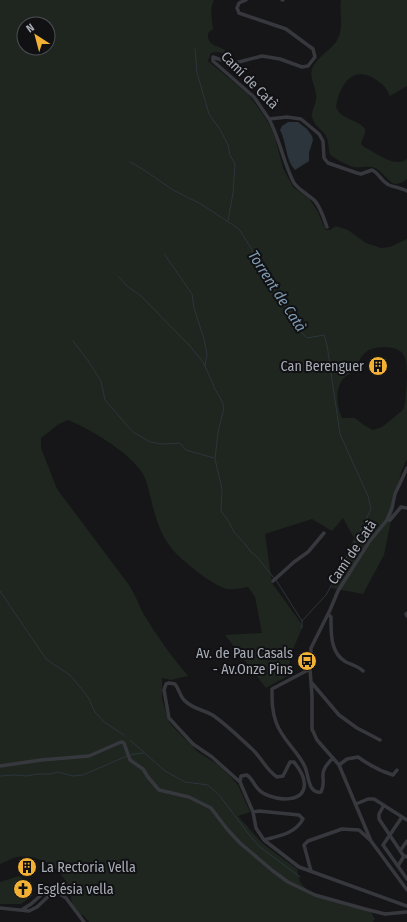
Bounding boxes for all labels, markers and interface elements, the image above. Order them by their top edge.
north arrow [16,16,56,56]
text: N [24,21,37,36]
street label: Camí de Catà [217,48,282,113]
water label: Torrent de Catà [244,247,310,335]
building icon: Can Berenguer [367,355,389,377]
place label: Can Berenguer [281,358,364,375]
street label: Camí de Catà [325,517,380,588]
place label: Av. de Pau Casals - Av.Onze Pins [196,645,293,678]
bus stop icon: Av. de Pau Casals - Av.Onze Pins [296,650,318,672]
building icon: La Rectoria Vella [16,856,38,878]
place label: La Rectoria Vella [41,859,136,876]
church icon: Església vella [12,878,34,900]
place label: Església vella [37,881,114,898]

